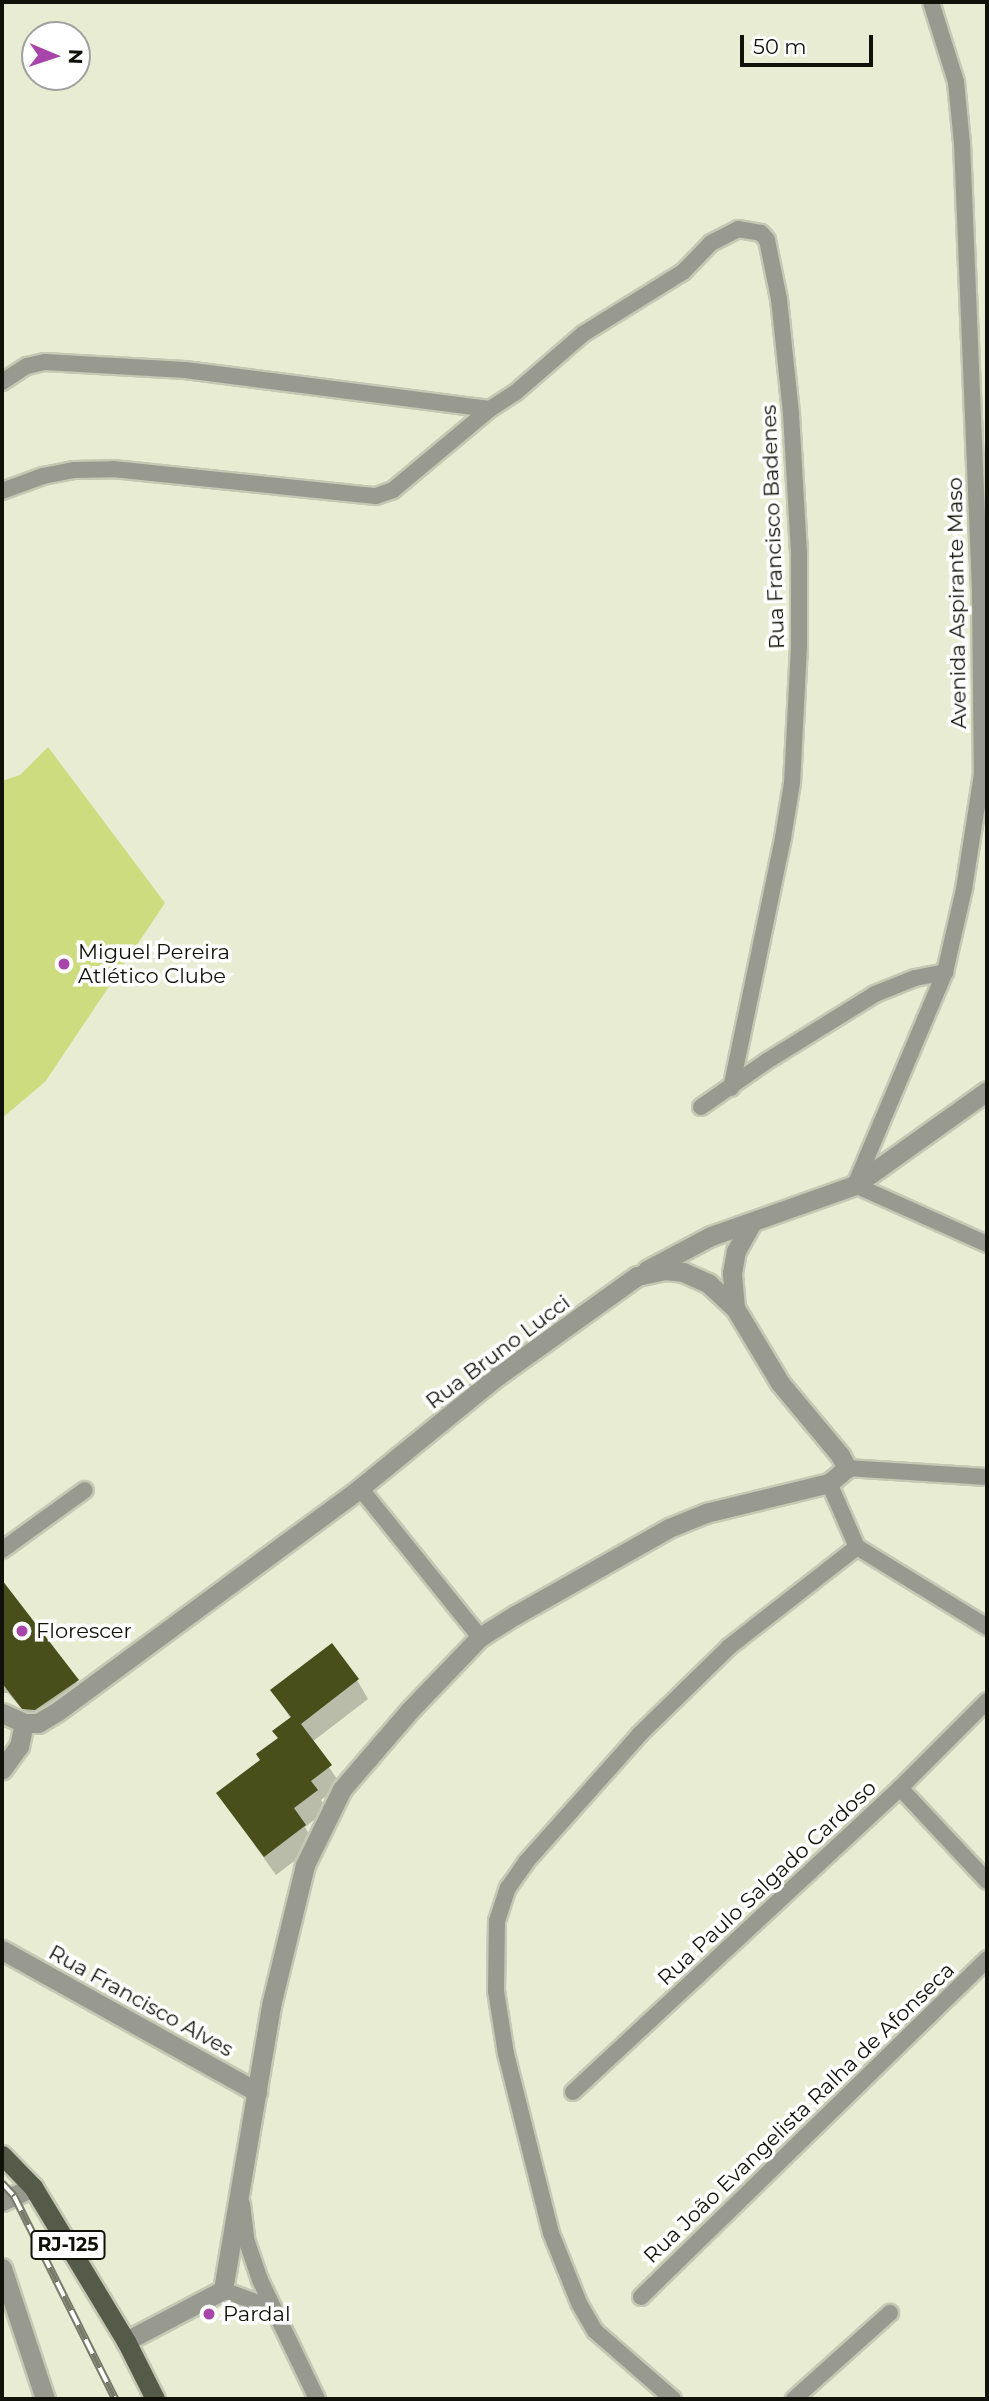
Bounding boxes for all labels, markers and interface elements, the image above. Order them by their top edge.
north arrow [21,21,91,91]
scale bar [744,21,877,65]
text: 50 m [753,34,807,59]
text: N [64,49,87,65]
street label: Rua Francisco Badenes [756,404,790,650]
street label: Avenida Aspirante Maso [942,477,972,729]
place label: Miguel Pereira Atlético Clube [78,939,230,989]
marker: Miguel Pereira Atlético Clube [56,956,72,972]
street label: Rua Bruno Lucci [421,1290,575,1414]
place label: Florescer [36,1618,132,1644]
marker: Florescer [14,1623,30,1639]
street label: Rua Paulo Salgado Cardoso [653,1775,881,1991]
street label: Rua Francisco Alves [44,1940,238,2062]
street label: Rua João Evangelista Ralha de Afonseca [638,1957,960,2269]
road number: RJ-125 [29,2230,106,2260]
place label: Pardal [223,2301,291,2327]
marker: Pardal [201,2306,217,2322]

